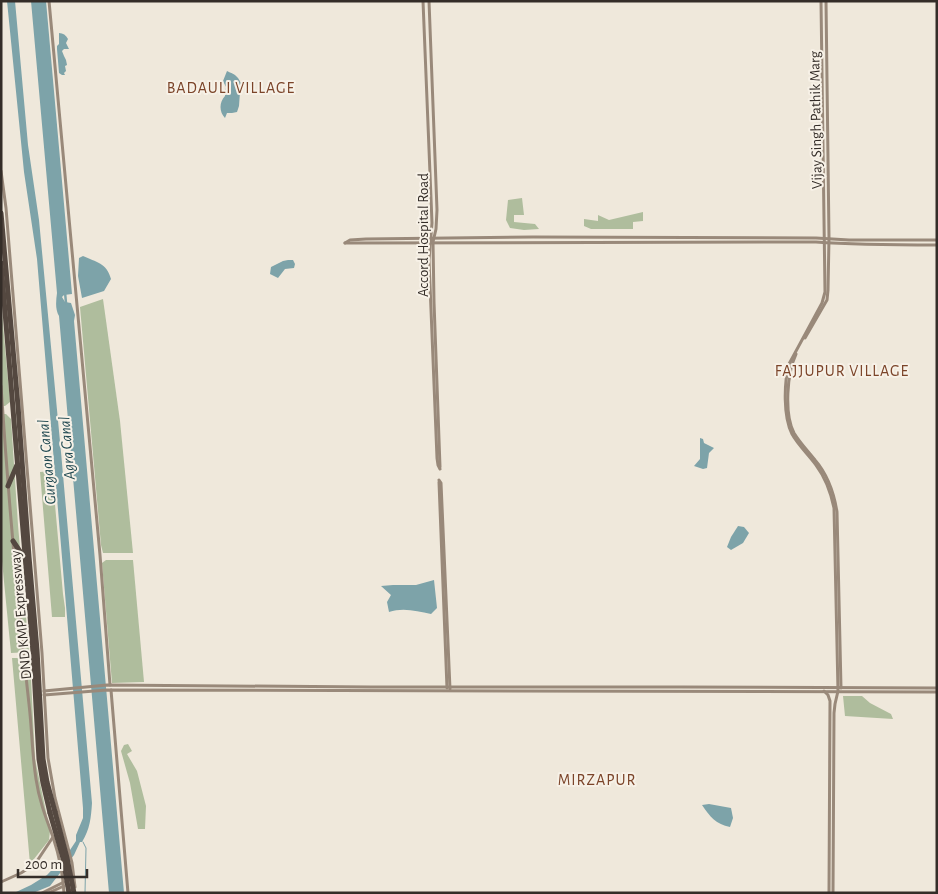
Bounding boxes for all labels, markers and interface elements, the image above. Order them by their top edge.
street label: Vijay Singh Pathik Marg [807,50,825,189]
district label: BADAULI VILLAGE [167,80,295,96]
street label: Accord Hospital Road [416,173,431,297]
district label: FAJJUPUR VILLAGE [775,363,909,379]
water label: Agra Canal [56,416,78,481]
water label: Gurgaon Canal [35,419,59,505]
street label: DND KMP Expressway [8,549,34,680]
district label: MIRZAPUR [558,772,636,788]
scale bar [18,846,86,878]
text: 200 m [25,857,62,872]

